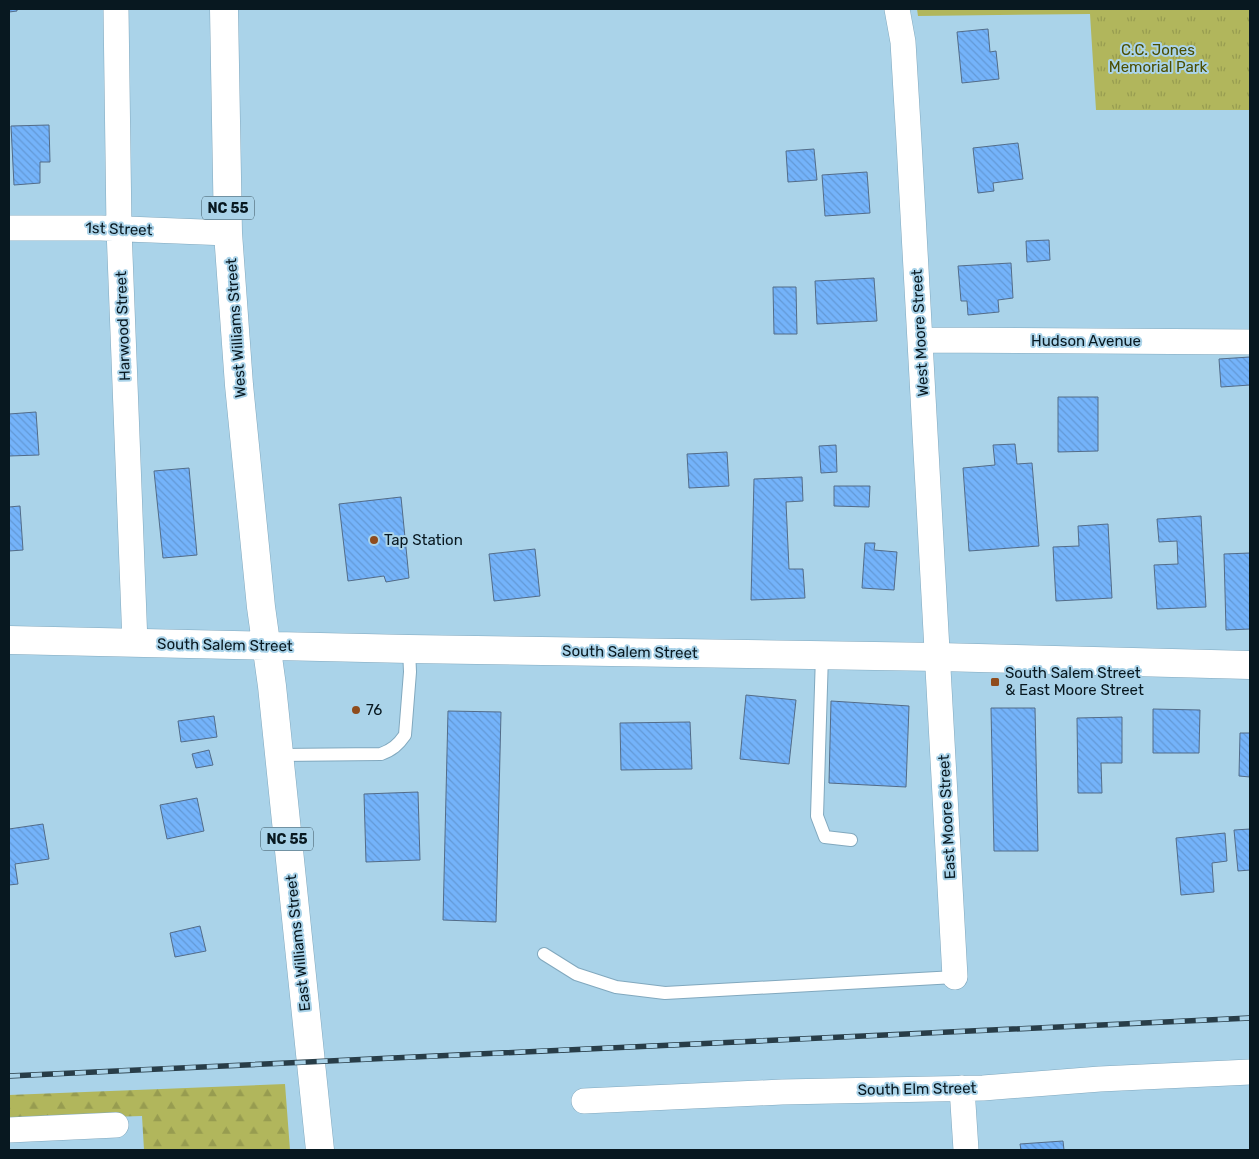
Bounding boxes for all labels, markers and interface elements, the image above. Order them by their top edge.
park label: C.C. Jones Memorial Park [1109,41,1207,76]
road number: NC 55 [202,197,254,220]
street label: 1st Street [85,219,153,239]
street label: West Williams Street [222,257,250,398]
street label: West Moore Street [908,269,932,397]
street label: Harwood Street [112,271,134,381]
street label: Hudson Avenue [1031,332,1141,350]
place label: Tap Station [384,531,463,549]
marker: Tap Station [368,534,380,546]
street label: South Salem Street [157,635,293,655]
street label: South Salem Street [562,642,698,662]
place label: South Salem Street & East Moore Street [1005,664,1144,699]
marker: South Salem Street & East Moore Street [989,676,1001,688]
place label: 76 [366,701,382,719]
marker: 76 [350,704,362,716]
street label: East Moore Street [935,754,959,880]
road number: NC 55 [261,828,313,851]
street label: East Williams Street [282,874,314,1012]
street label: South Elm Street [857,1079,977,1099]

